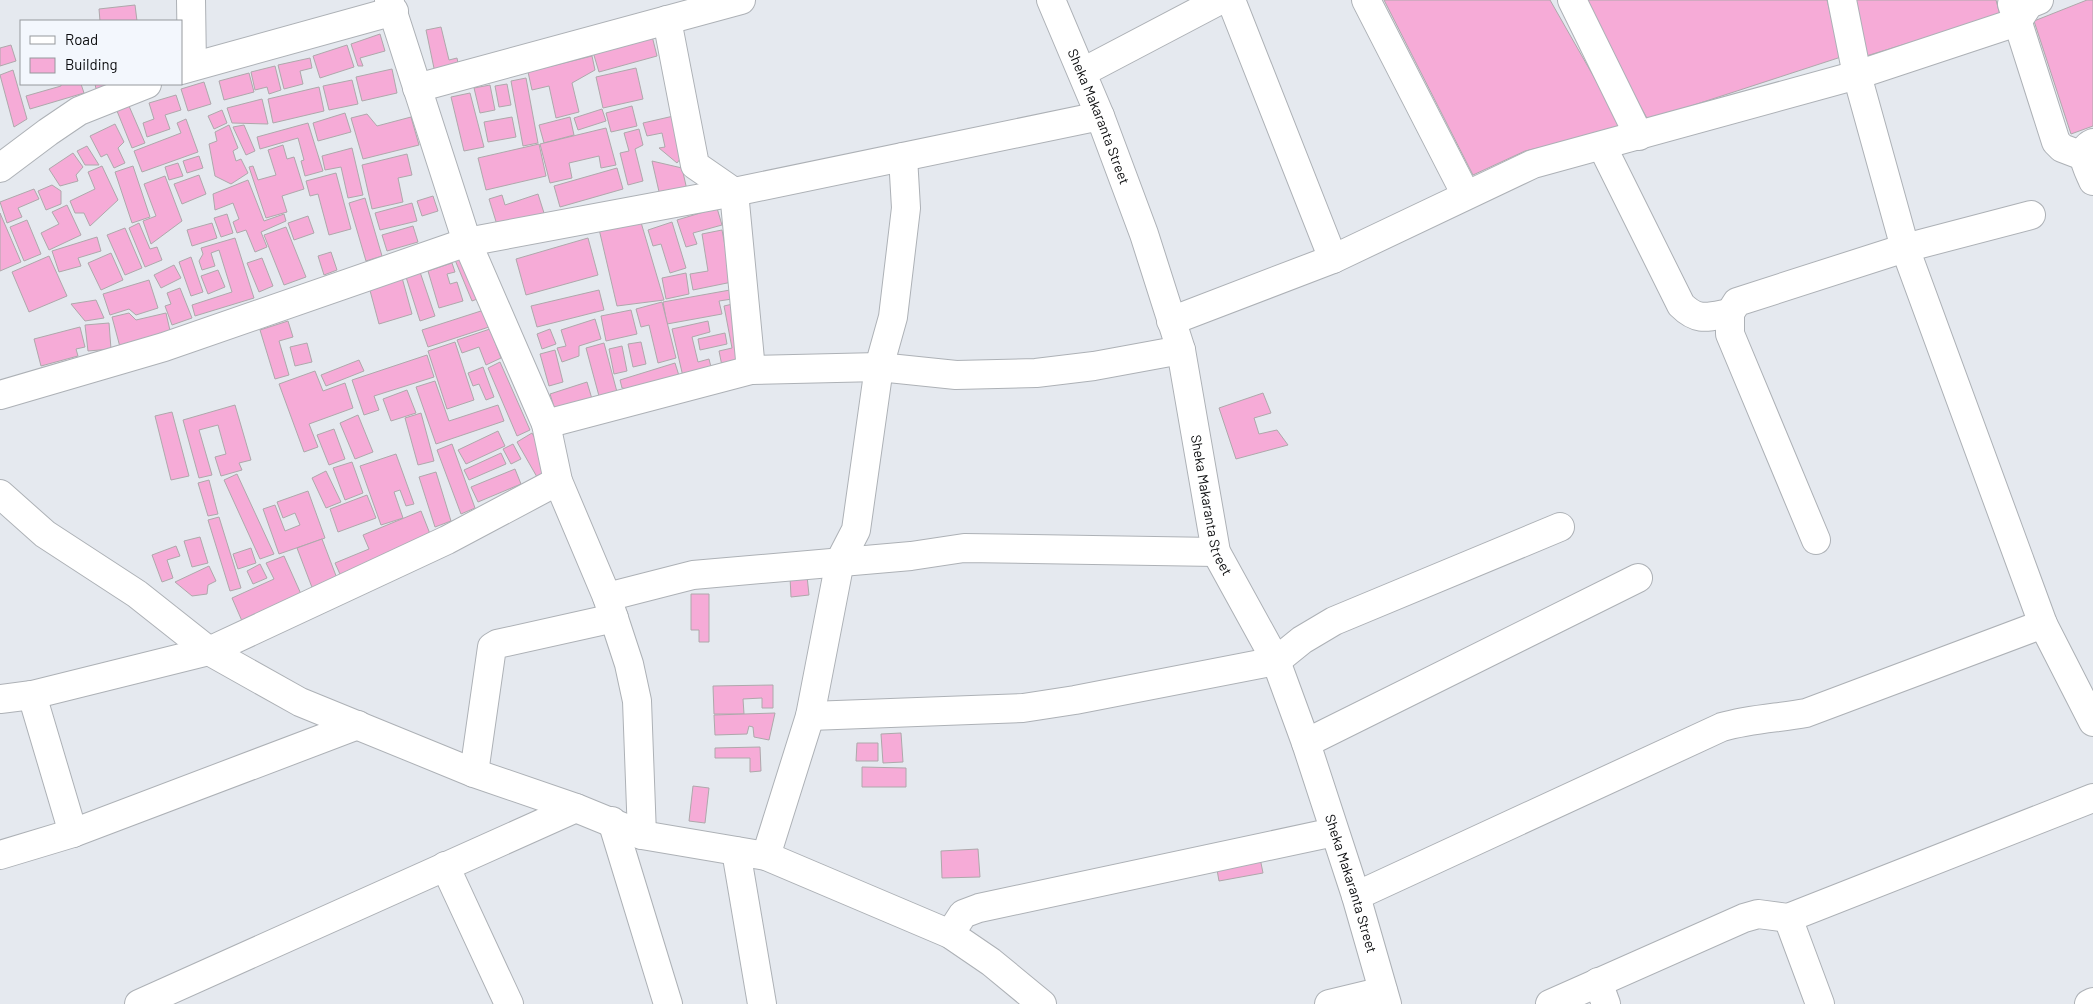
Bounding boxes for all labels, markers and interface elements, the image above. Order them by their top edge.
legend [20,20,182,85]
text: Road [65,30,98,48]
street label: Sheka Makaranta Street [1065,46,1134,186]
text: Building [65,55,118,73]
street label: Sheka Makaranta Street [1188,433,1236,578]
street label: Sheka Makaranta Street [1322,812,1381,955]

